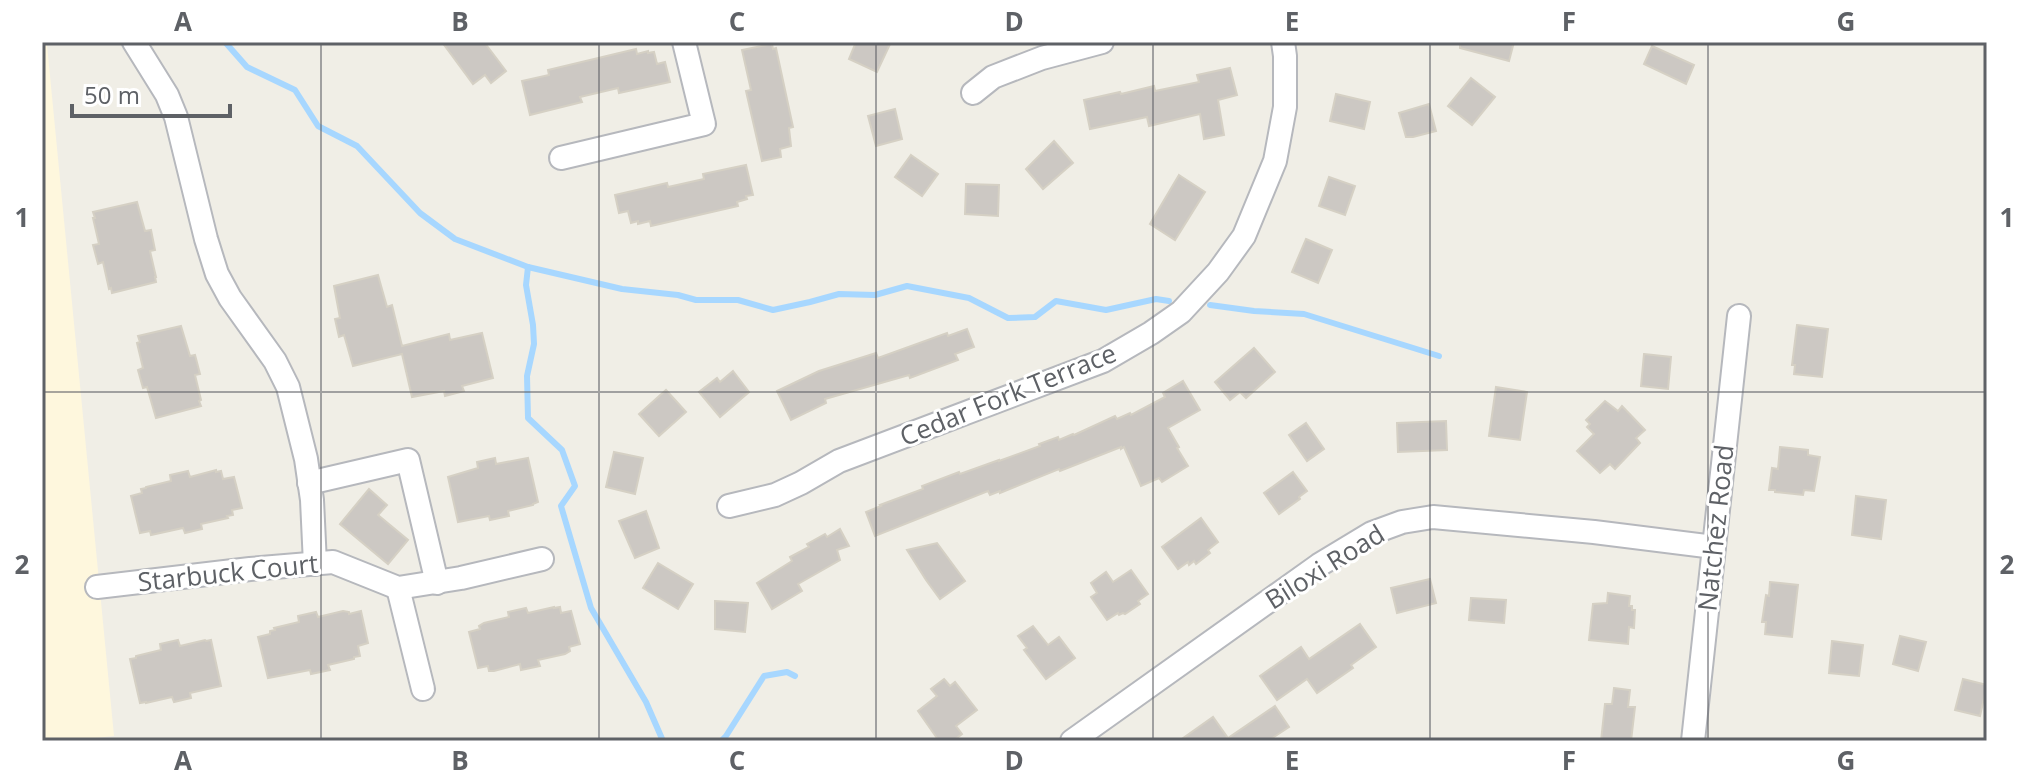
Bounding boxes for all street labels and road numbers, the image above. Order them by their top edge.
street label: Cedar Fork Terrace [894,334,1121,454]
street label: Natchez Road [1688,443,1742,613]
street label: Biloxi Road [1258,515,1391,617]
street label: Starbuck Court [136,545,320,599]

